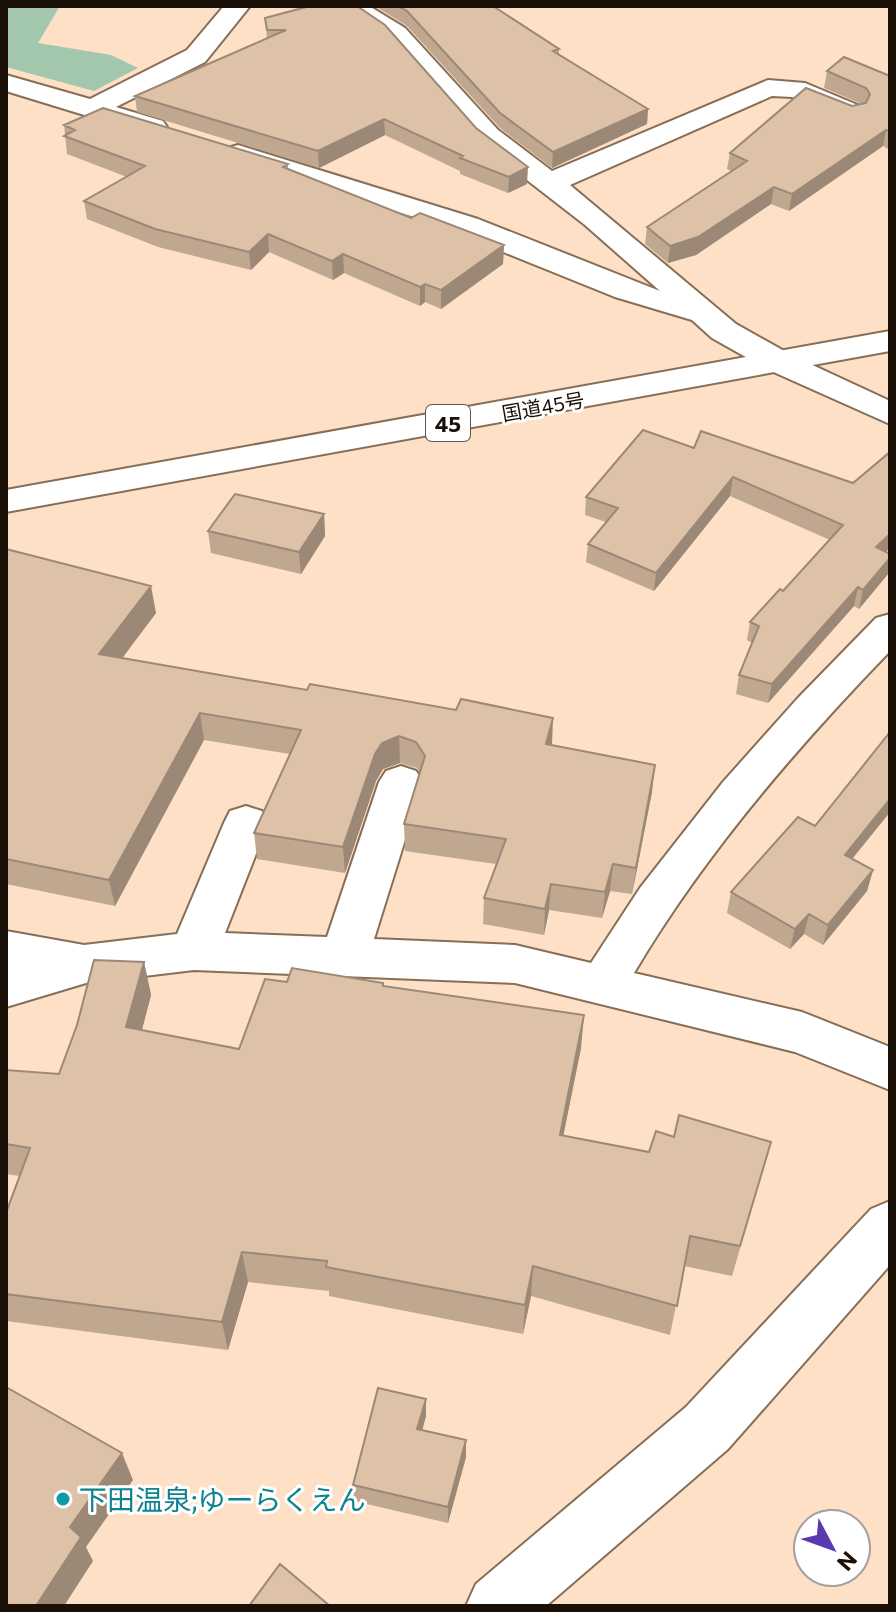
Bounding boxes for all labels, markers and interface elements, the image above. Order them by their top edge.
street label: 国道45号 [500,387,586,425]
road number: 45 [426,405,470,441]
place label: 下田温泉;ゆーらくえん [79,1482,366,1516]
marker: 下田温泉;ゆーらくえん [54,1490,72,1508]
north arrow [792,1508,872,1588]
text: N [832,1546,863,1577]

